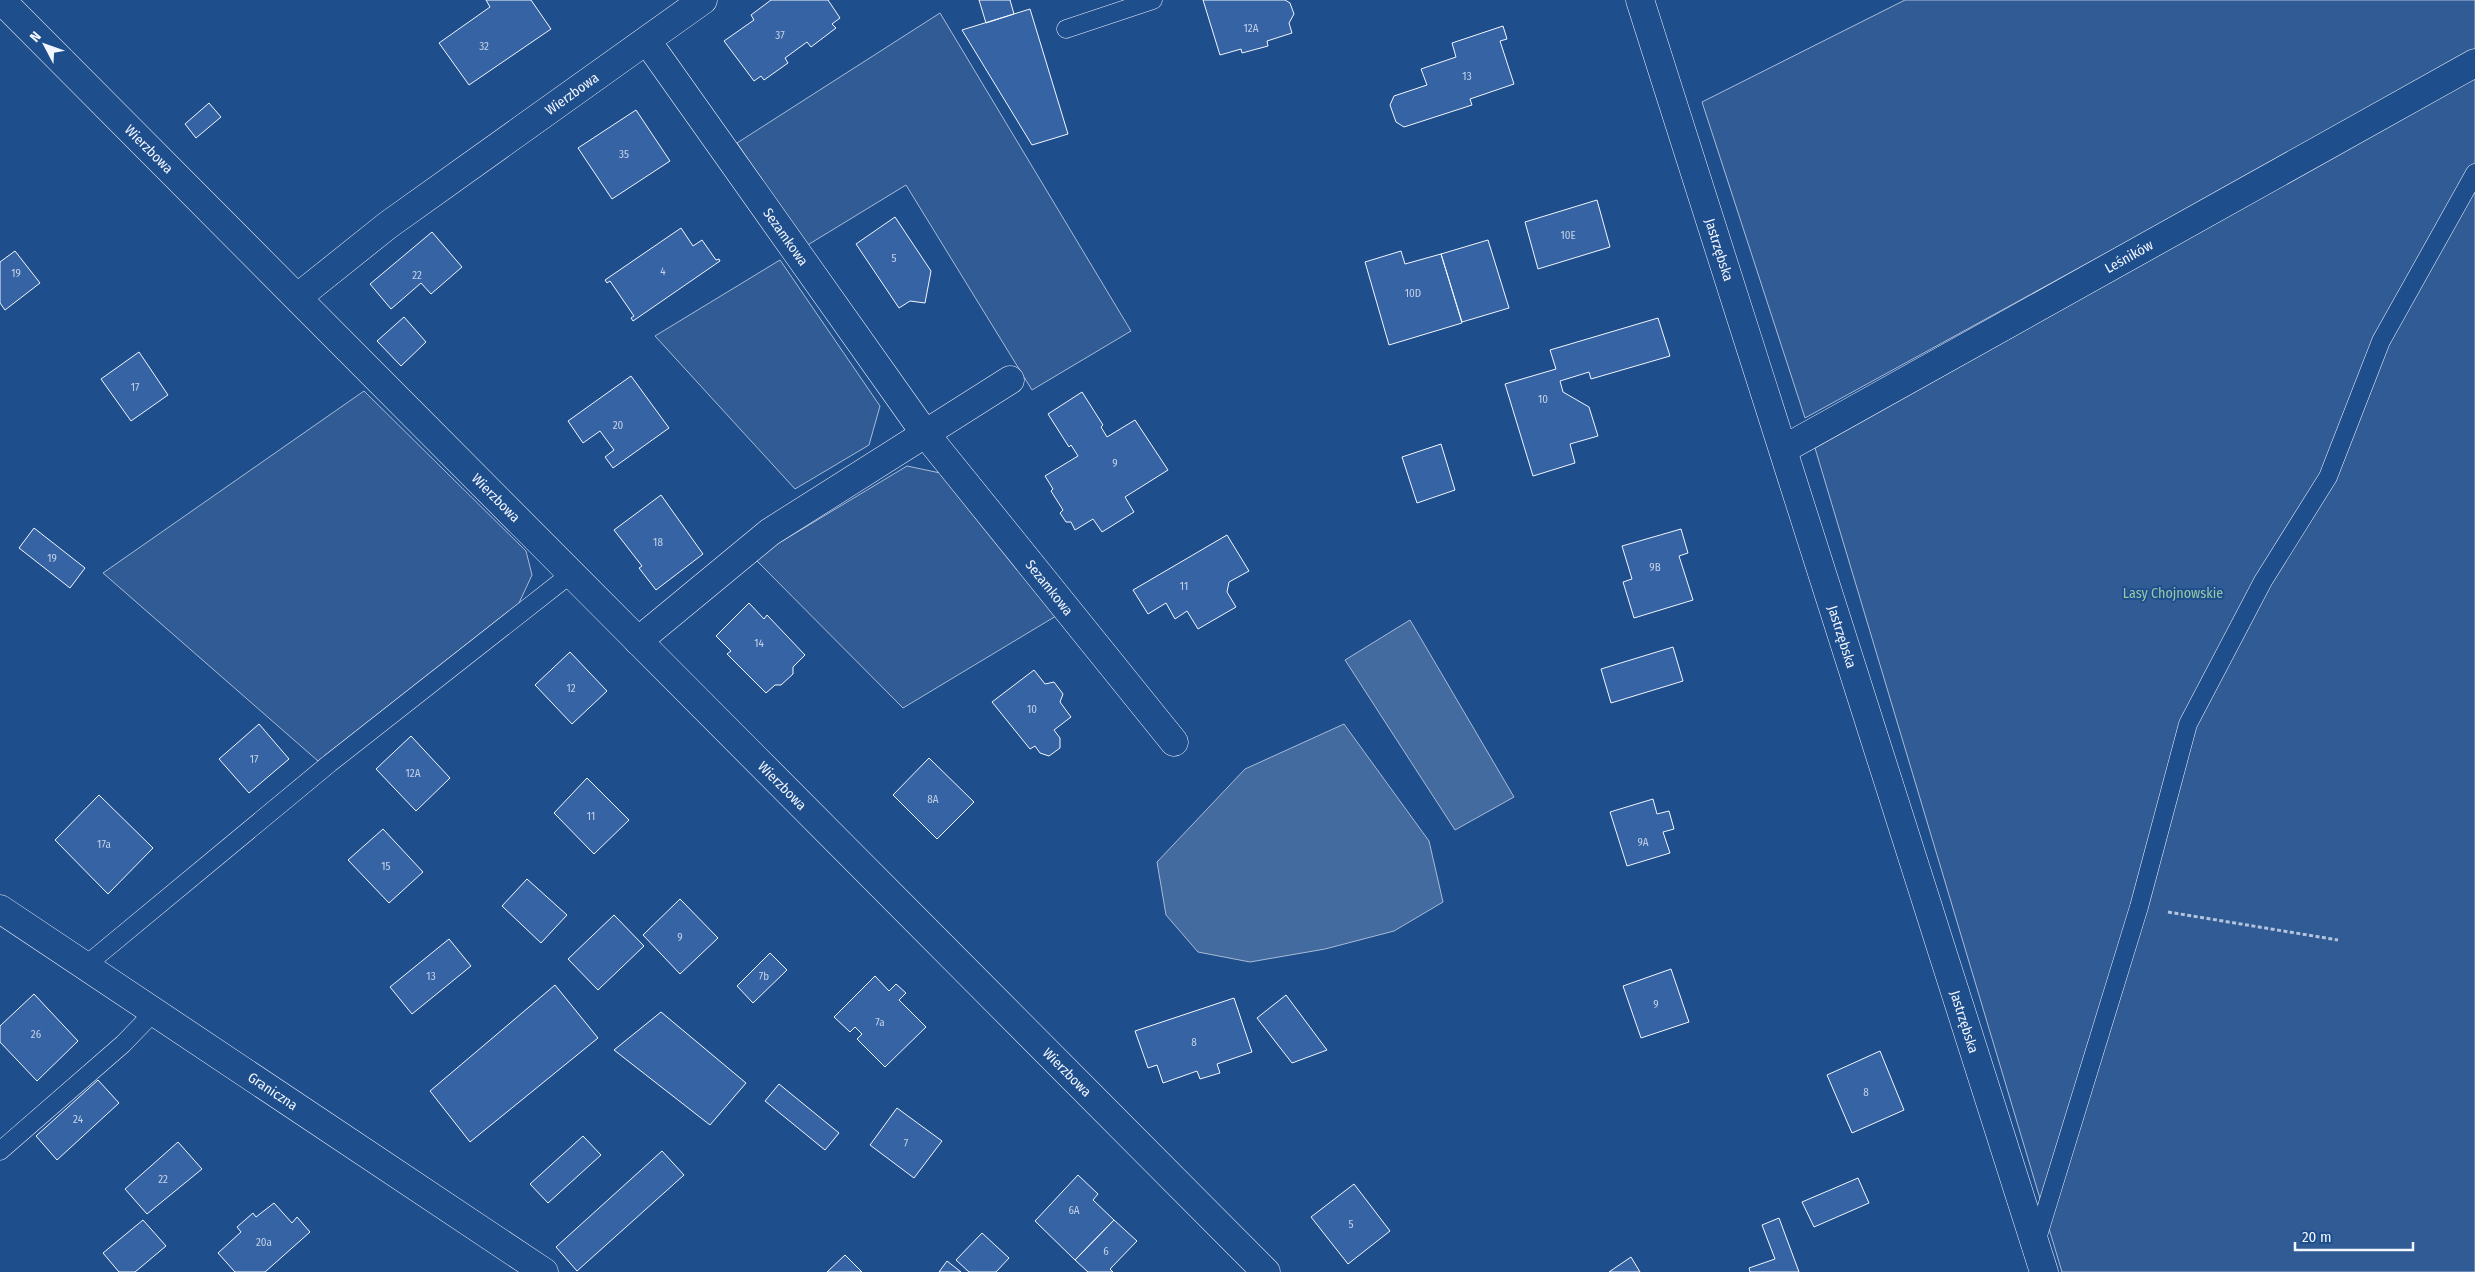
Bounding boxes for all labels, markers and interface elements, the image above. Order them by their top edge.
north arrow [20,20,70,70]
house number: 12A [1244,22,1259,35]
text: N [26,28,45,46]
house number: 37 [775,29,785,42]
house number: 32 [479,40,489,53]
street label: Wierzbowa [542,69,602,119]
house number: 13 [1462,70,1472,83]
street label: Wierzbowa [121,121,177,177]
house number: 35 [619,148,629,161]
street label: Sezamkowa [759,205,812,269]
street label: Jastrzębska [1701,216,1737,283]
house number: 10E [1560,229,1576,242]
street label: Leśników [2102,237,2156,277]
house number: 5 [891,252,897,265]
house number: 4 [660,265,666,278]
house number: 19 [11,267,21,280]
house number: 22 [412,269,422,282]
house number: 10D [1405,287,1421,300]
house number: 17 [131,381,140,394]
house number: 10 [1538,393,1548,406]
house number: 20 [613,419,624,432]
house number: 9 [1112,457,1118,470]
street label: Wierzbowa [468,470,524,526]
house number: 18 [653,536,663,549]
house number: 19 [47,552,57,565]
street label: Sezamkowa [1022,557,1077,619]
house number: 9B [1649,561,1661,574]
house number: 11 [1180,580,1188,593]
park label: Lasy Chojnowskie [2123,585,2223,602]
street label: Jastrzębska [1824,603,1860,670]
house number: 14 [754,637,764,650]
house number: 12 [566,682,576,695]
house number: 10 [1027,703,1037,716]
house number: 17 [250,753,259,766]
street label: Wierzbowa [754,758,810,814]
house number: 12A [406,767,421,780]
house number: 8A [927,793,939,806]
house number: 11 [587,810,595,823]
house number: 9A [1637,836,1649,849]
house number: 17a [97,838,111,851]
house number: 15 [381,860,391,873]
house number: 9 [677,931,683,944]
house number: 13 [426,970,436,983]
house number: 7b [759,970,769,983]
street label: Jastrzębska [1946,988,1982,1055]
house number: 9 [1653,998,1659,1011]
house number: 7a [875,1016,885,1029]
house number: 26 [31,1028,42,1041]
house number: 8 [1191,1036,1197,1049]
street label: Wierzbowa [1039,1044,1095,1100]
street label: Graniczna [245,1069,301,1114]
house number: 8 [1863,1086,1869,1099]
house number: 24 [73,1113,84,1126]
house number: 7 [904,1137,909,1150]
house number: 22 [158,1173,168,1186]
house number: 6A [1068,1204,1080,1217]
house number: 5 [1348,1218,1354,1231]
scale bar [2295,1220,2412,1252]
text: 20 m [2302,1228,2332,1246]
house number: 20a [256,1236,272,1249]
house number: 6 [1103,1245,1109,1258]

